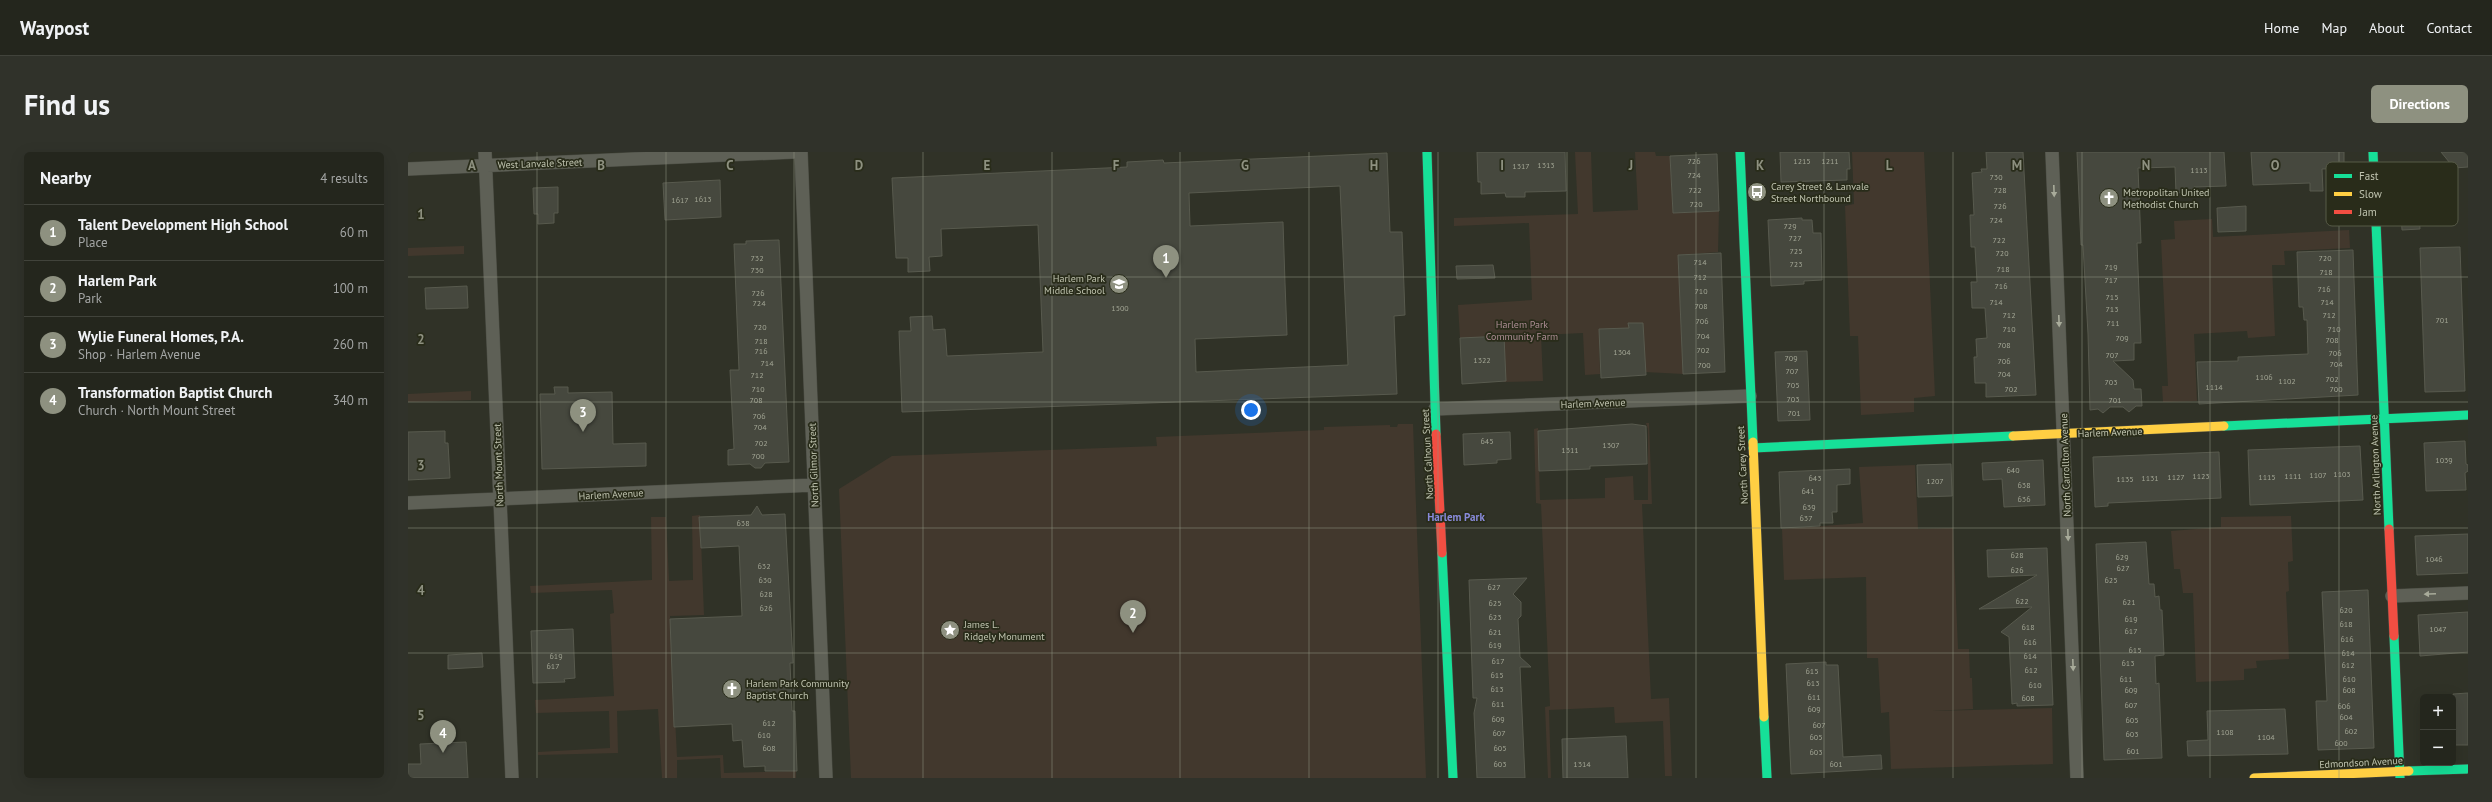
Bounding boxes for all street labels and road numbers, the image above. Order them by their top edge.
street label: West Lanvale Street [498,156,583,171]
street label: Harlem Avenue [1560,396,1626,411]
street label: North Calhoun Street [1419,408,1436,500]
street label: North Carrollton Avenue [2057,413,2074,517]
street label: North Arlington Avenue [2367,415,2384,515]
street label: North Gilmor Street [806,422,821,507]
street label: North Mount Street [491,423,506,507]
street label: North Carey Street [1734,425,1751,505]
street label: Harlem Avenue [2077,425,2143,440]
street label: Harlem Avenue [578,486,644,503]
street label: Edmondson Avenue [2319,754,2403,771]

